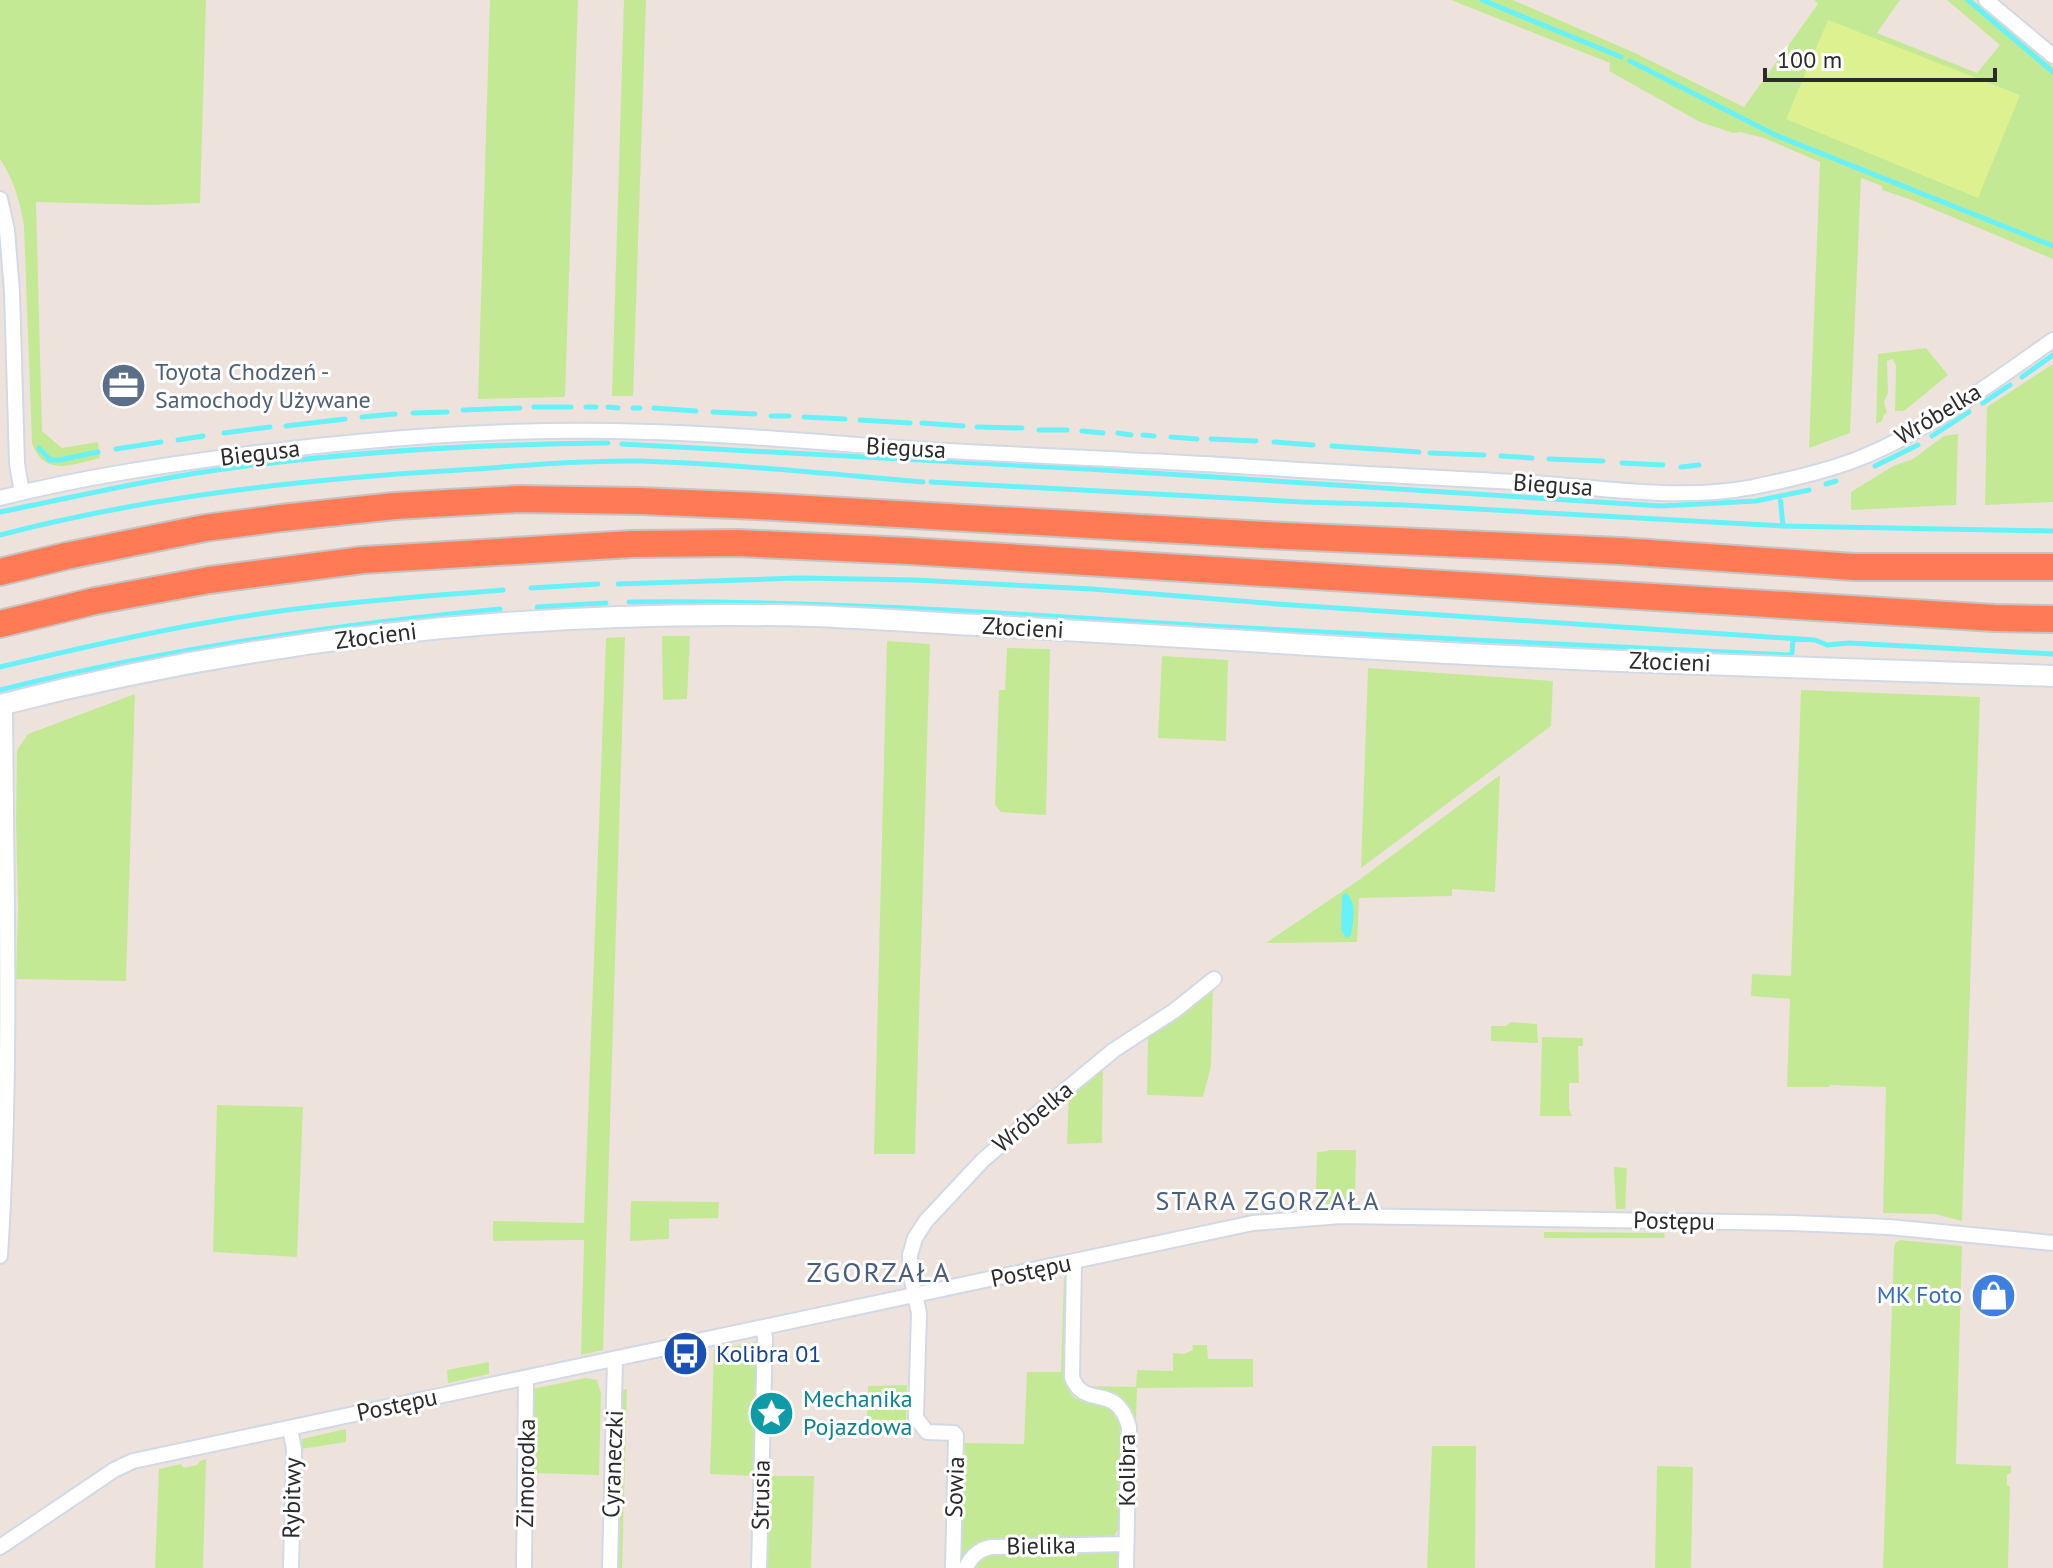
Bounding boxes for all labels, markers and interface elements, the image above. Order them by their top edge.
scale bar [1765,32,1995,82]
text: 100 m [1777,44,1842,75]
place label: Toyota Chodzeń - Samochody Używane [155,356,371,415]
office icon: Toyota Chodzeń - Samochody Używane [100,362,148,410]
street label: Wróbelka [1889,376,1987,451]
street label: Biegusa [865,430,947,465]
street label: Biegusa [218,432,302,473]
street label: Biegusa [1512,466,1594,503]
street label: Złocieni [981,610,1065,645]
street label: Złocieni [333,615,419,656]
street label: Złocieni [1629,645,1712,678]
street label: Wróbelka [986,1074,1079,1159]
district label: STARA ZGORZAŁA [1156,1184,1380,1217]
street label: Postępu [1633,1204,1715,1237]
street label: Postępu [988,1247,1074,1294]
district label: ZGORZAŁA [807,1253,952,1290]
shop icon: MK Foto [1969,1271,2017,1319]
place label: MK Foto [1877,1279,1962,1310]
bus stop icon: Kolibra 01 [661,1330,709,1378]
place label: Kolibra 01 [716,1338,821,1369]
street label: Postępu [354,1381,440,1428]
place label: Mechanika Pojazdowa [803,1383,913,1442]
place icon: Mechanika Pojazdowa [748,1389,796,1437]
street label: Cyraneczki [595,1409,630,1519]
street label: Zimorodka [509,1418,542,1528]
street label: Kolibra [1111,1434,1142,1506]
street label: Sowia [938,1456,971,1518]
street label: Rybitwy [275,1457,308,1539]
street label: Strusia [744,1460,777,1530]
street label: Bielika [1006,1529,1076,1562]

